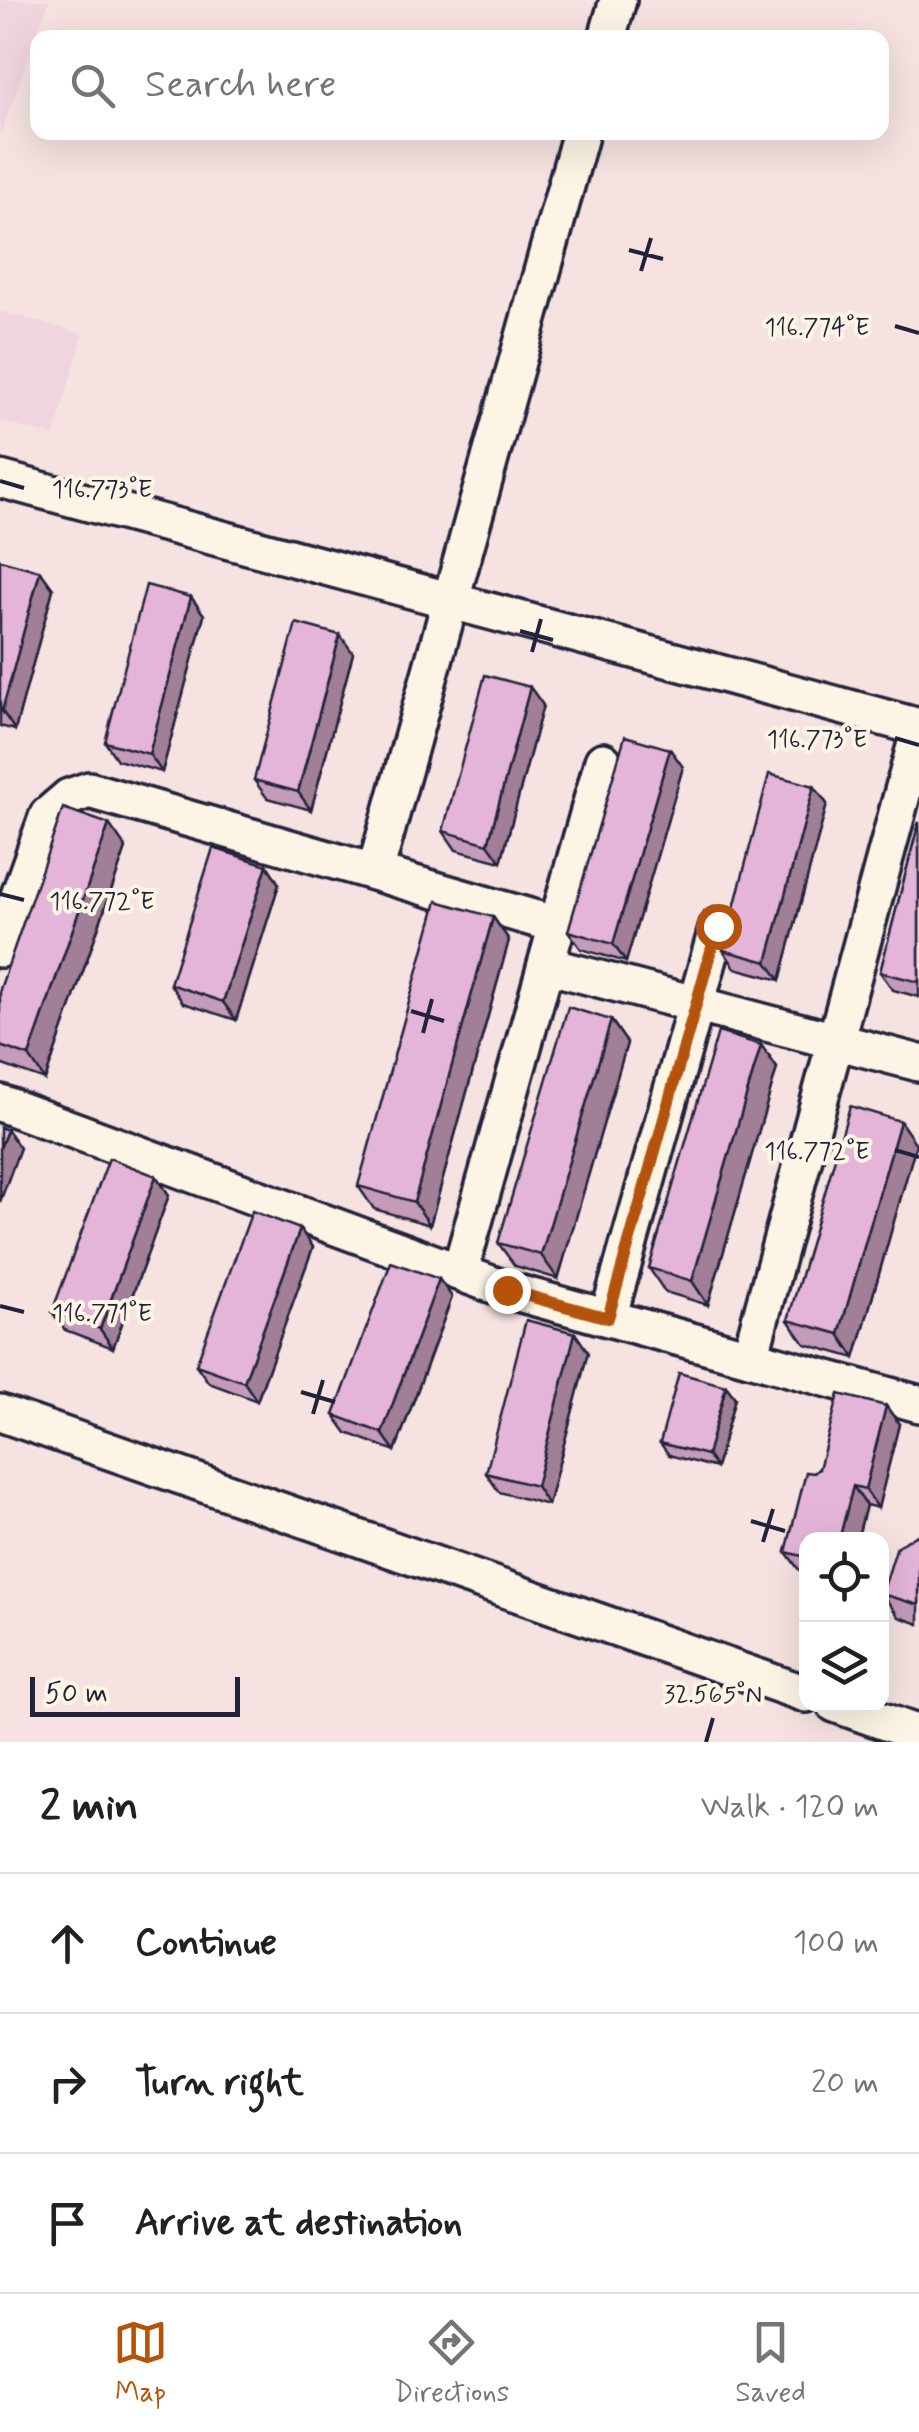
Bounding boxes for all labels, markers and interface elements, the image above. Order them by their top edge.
search box [30,30,889,140]
icon: search [65,58,120,113]
text: Search here [145,61,336,110]
text: 116.774°E [764,312,870,345]
text: 116.773°E [52,474,152,507]
text: 116.773°E [767,724,867,757]
text: 116.772°E [49,886,155,919]
route start [696,904,742,950]
text: 116.772°E [764,1136,870,1169]
route end [485,1268,531,1314]
text: 116.771°E [52,1298,152,1331]
map controls [799,1532,889,1712]
button: locate [799,1532,889,1622]
button: layers [799,1622,889,1712]
scale bar [30,1672,240,1716]
text: 50 m [45,1676,108,1713]
text: 32.565°N [664,1679,762,1712]
text: 2 min [40,1780,139,1835]
text: Walk · 120 m [701,1786,879,1828]
icon: ahead [40,1916,95,1971]
text: Continue [135,1919,277,1968]
text: 100 m [793,1922,879,1964]
icon: right [40,2056,95,2111]
text: Turn right [135,2059,304,2108]
text: 20 m [811,2062,879,2104]
icon: arrive [40,2196,95,2251]
text: Arrive at destination [135,2199,462,2248]
tab: Map [113,2315,168,2412]
tab: Directions [394,2315,509,2412]
tab: Saved [735,2315,806,2412]

